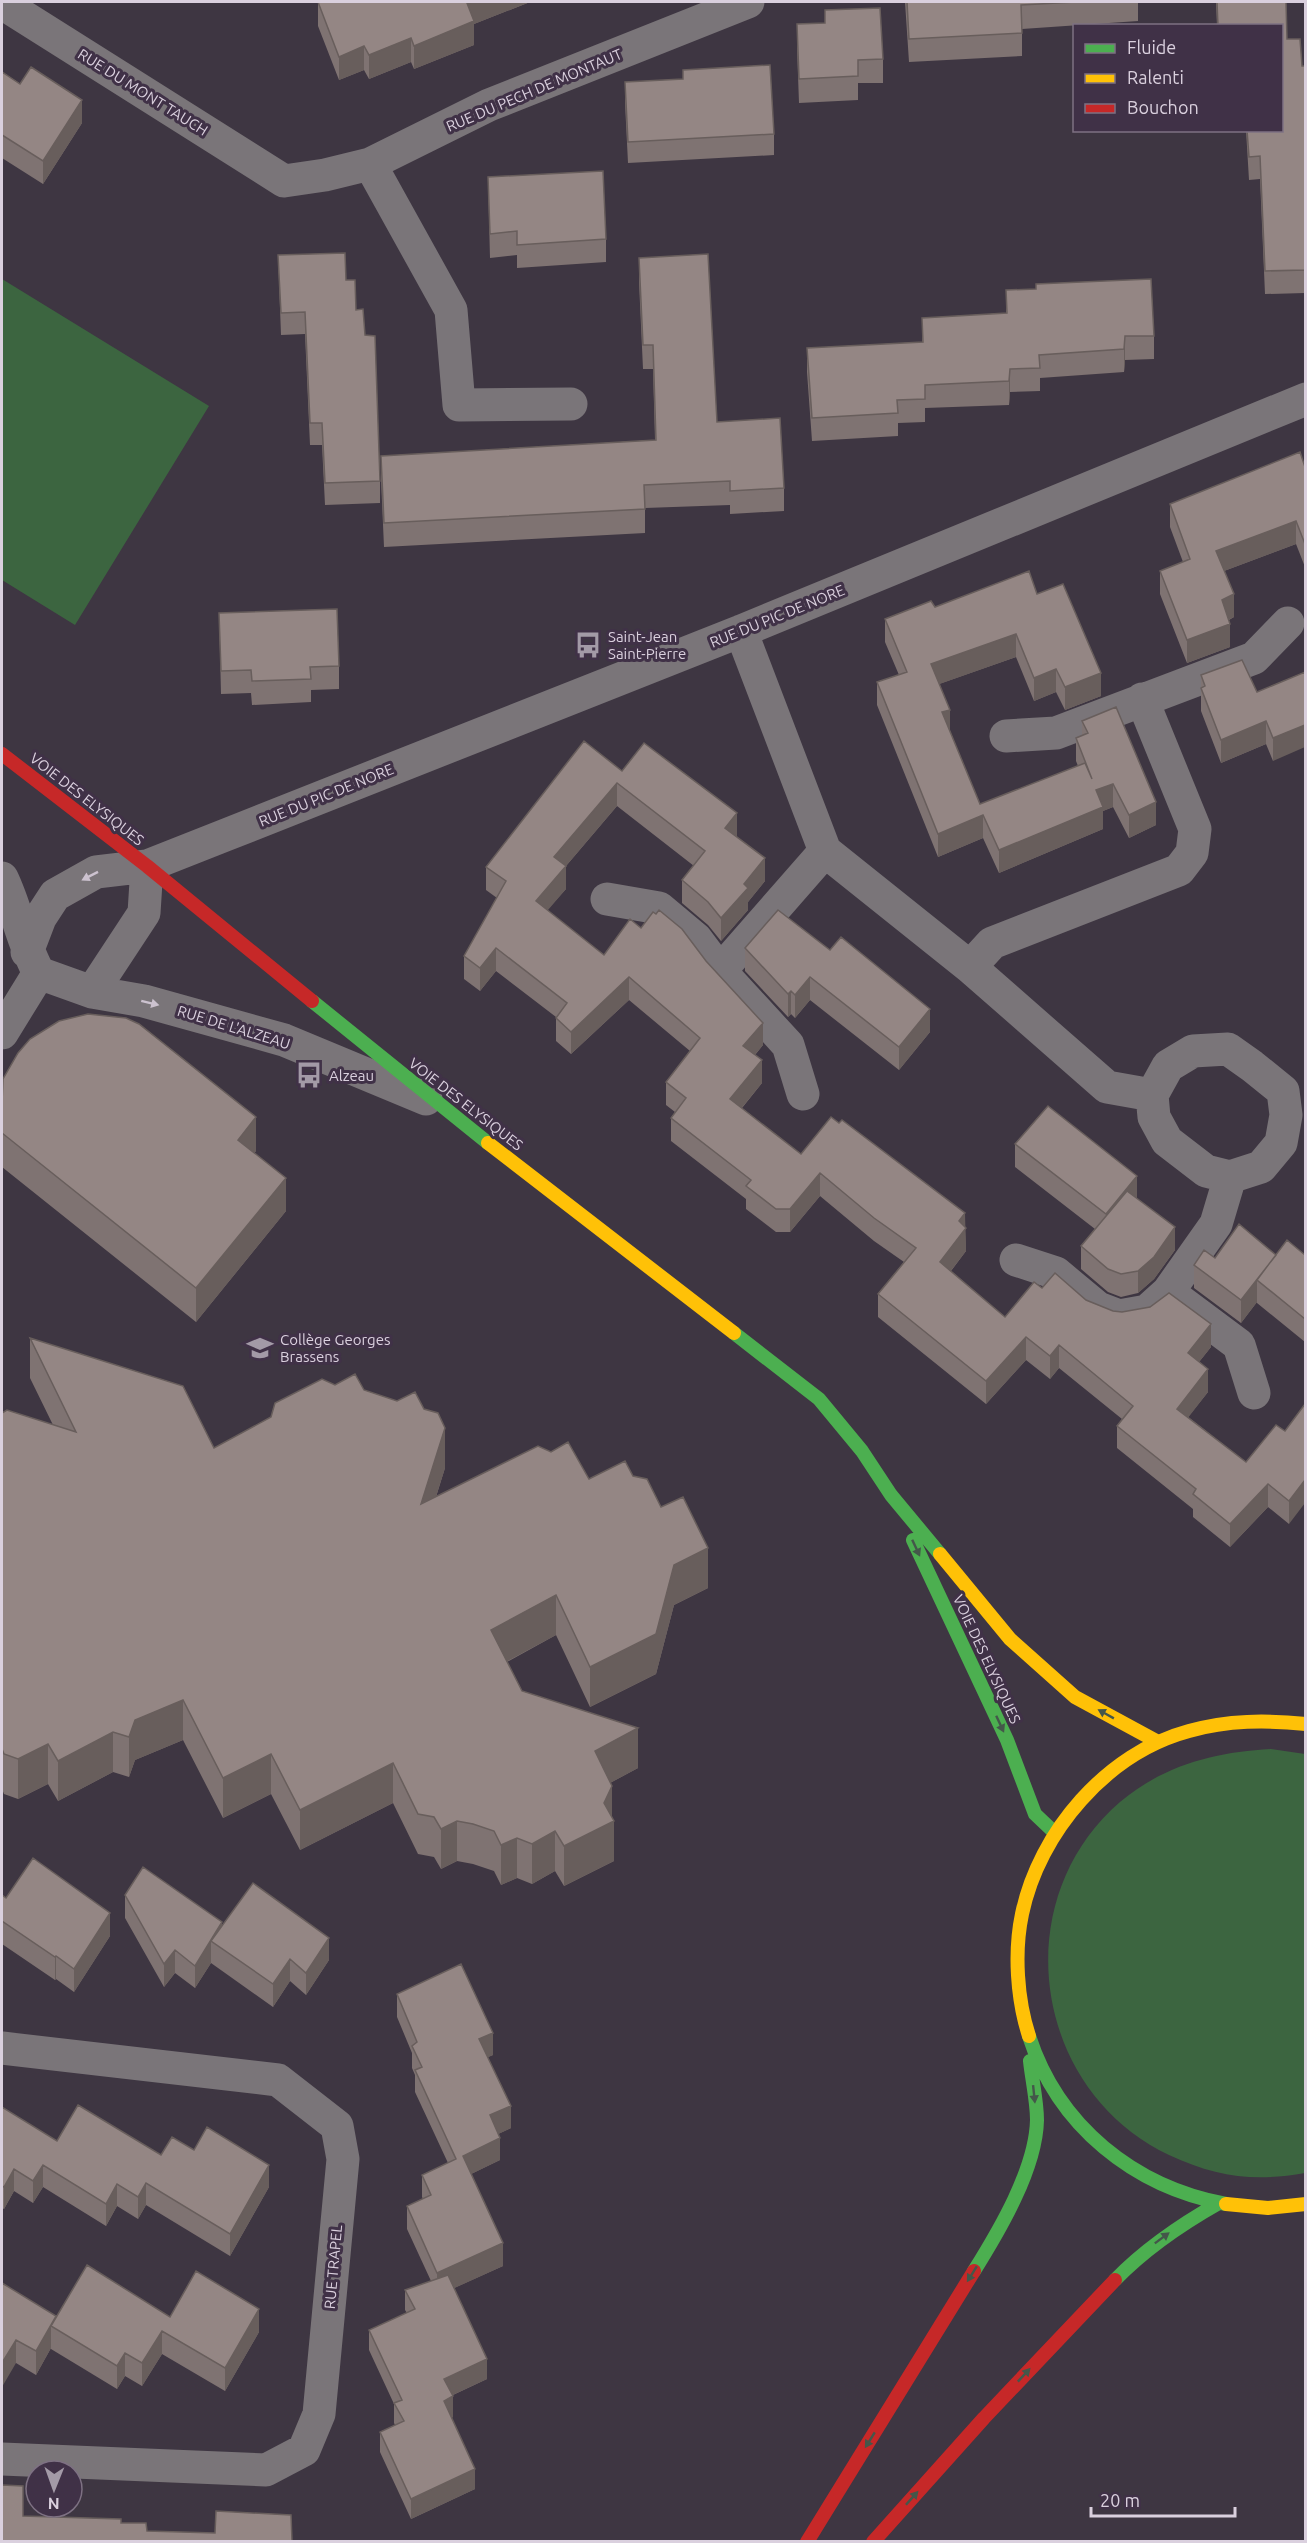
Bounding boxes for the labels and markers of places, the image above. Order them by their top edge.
place label: Saint-Jean Saint-Pierre [608,628,686,662]
bus stop icon: Saint-Jean Saint-Pierre [573,630,603,660]
bus stop icon: Alzeau [294,1060,324,1090]
place label: Alzeau [329,1067,374,1084]
place label: Collège Georges Brassens [280,1331,391,1365]
school or university icon: Collège Georges Brassens [245,1333,275,1363]

